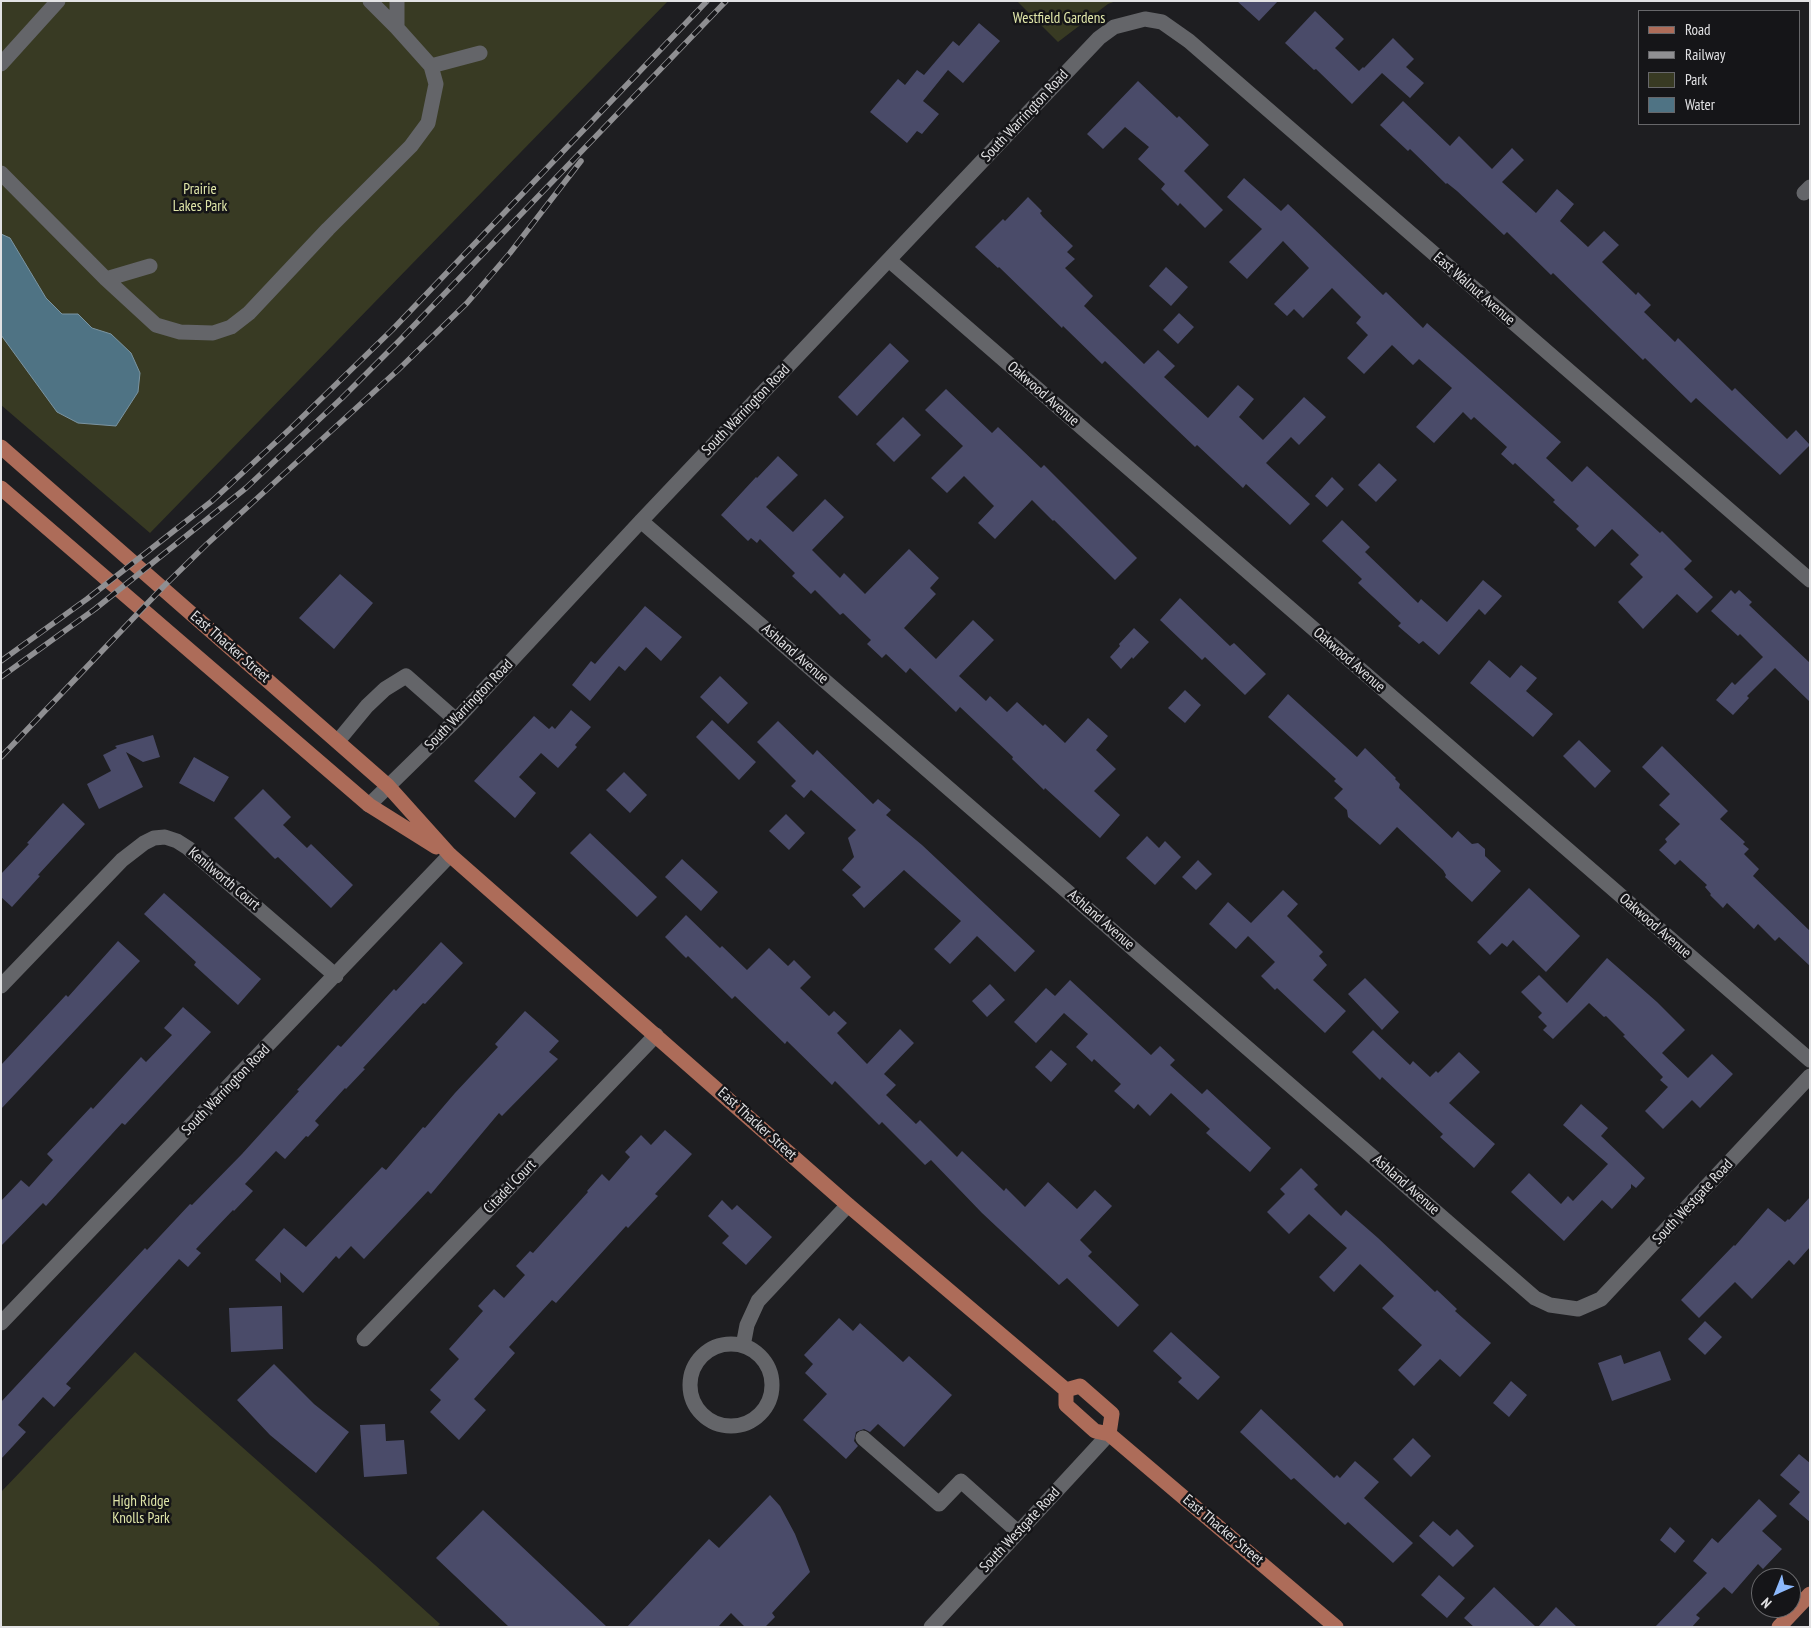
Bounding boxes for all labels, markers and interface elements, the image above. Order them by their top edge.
park label: Westfield Gardens [1013,10,1105,28]
legend [1638,10,1801,125]
text: Road [1685,20,1711,39]
text: Railway [1685,45,1725,64]
street label: South Warrington Road [978,66,1072,166]
text: Park [1685,70,1707,89]
text: Water [1685,95,1715,114]
park label: Prairie Lakes Park [173,181,227,216]
street label: East Walnut Avenue [1430,249,1518,329]
street label: Oakwood Avenue [1003,358,1083,430]
street label: South Warrington Road [698,361,794,459]
street label: East Thacker Street [186,608,274,686]
street label: Ashland Avenue [758,620,832,688]
street label: Oakwood Avenue [1309,624,1389,696]
street label: South Warrington Road [421,656,517,754]
street label: Kenilworth Court [185,844,263,914]
street label: Ashland Avenue [1064,886,1138,954]
street label: Oakwood Avenue [1615,890,1695,962]
street label: South Warrington Road [178,1041,274,1139]
street label: East Thacker Street [714,1084,800,1164]
street label: Ashland Avenue [1369,1151,1443,1219]
street label: Citadel Court [480,1156,540,1218]
street label: South Westgate Road [1649,1156,1737,1248]
street label: South Westgate Road [976,1484,1064,1576]
street label: East Thacker Street [1179,1491,1267,1569]
park label: High Ridge Knolls Park [112,1493,170,1528]
north arrow [1751,1568,1801,1618]
text: N [1757,1594,1775,1612]

